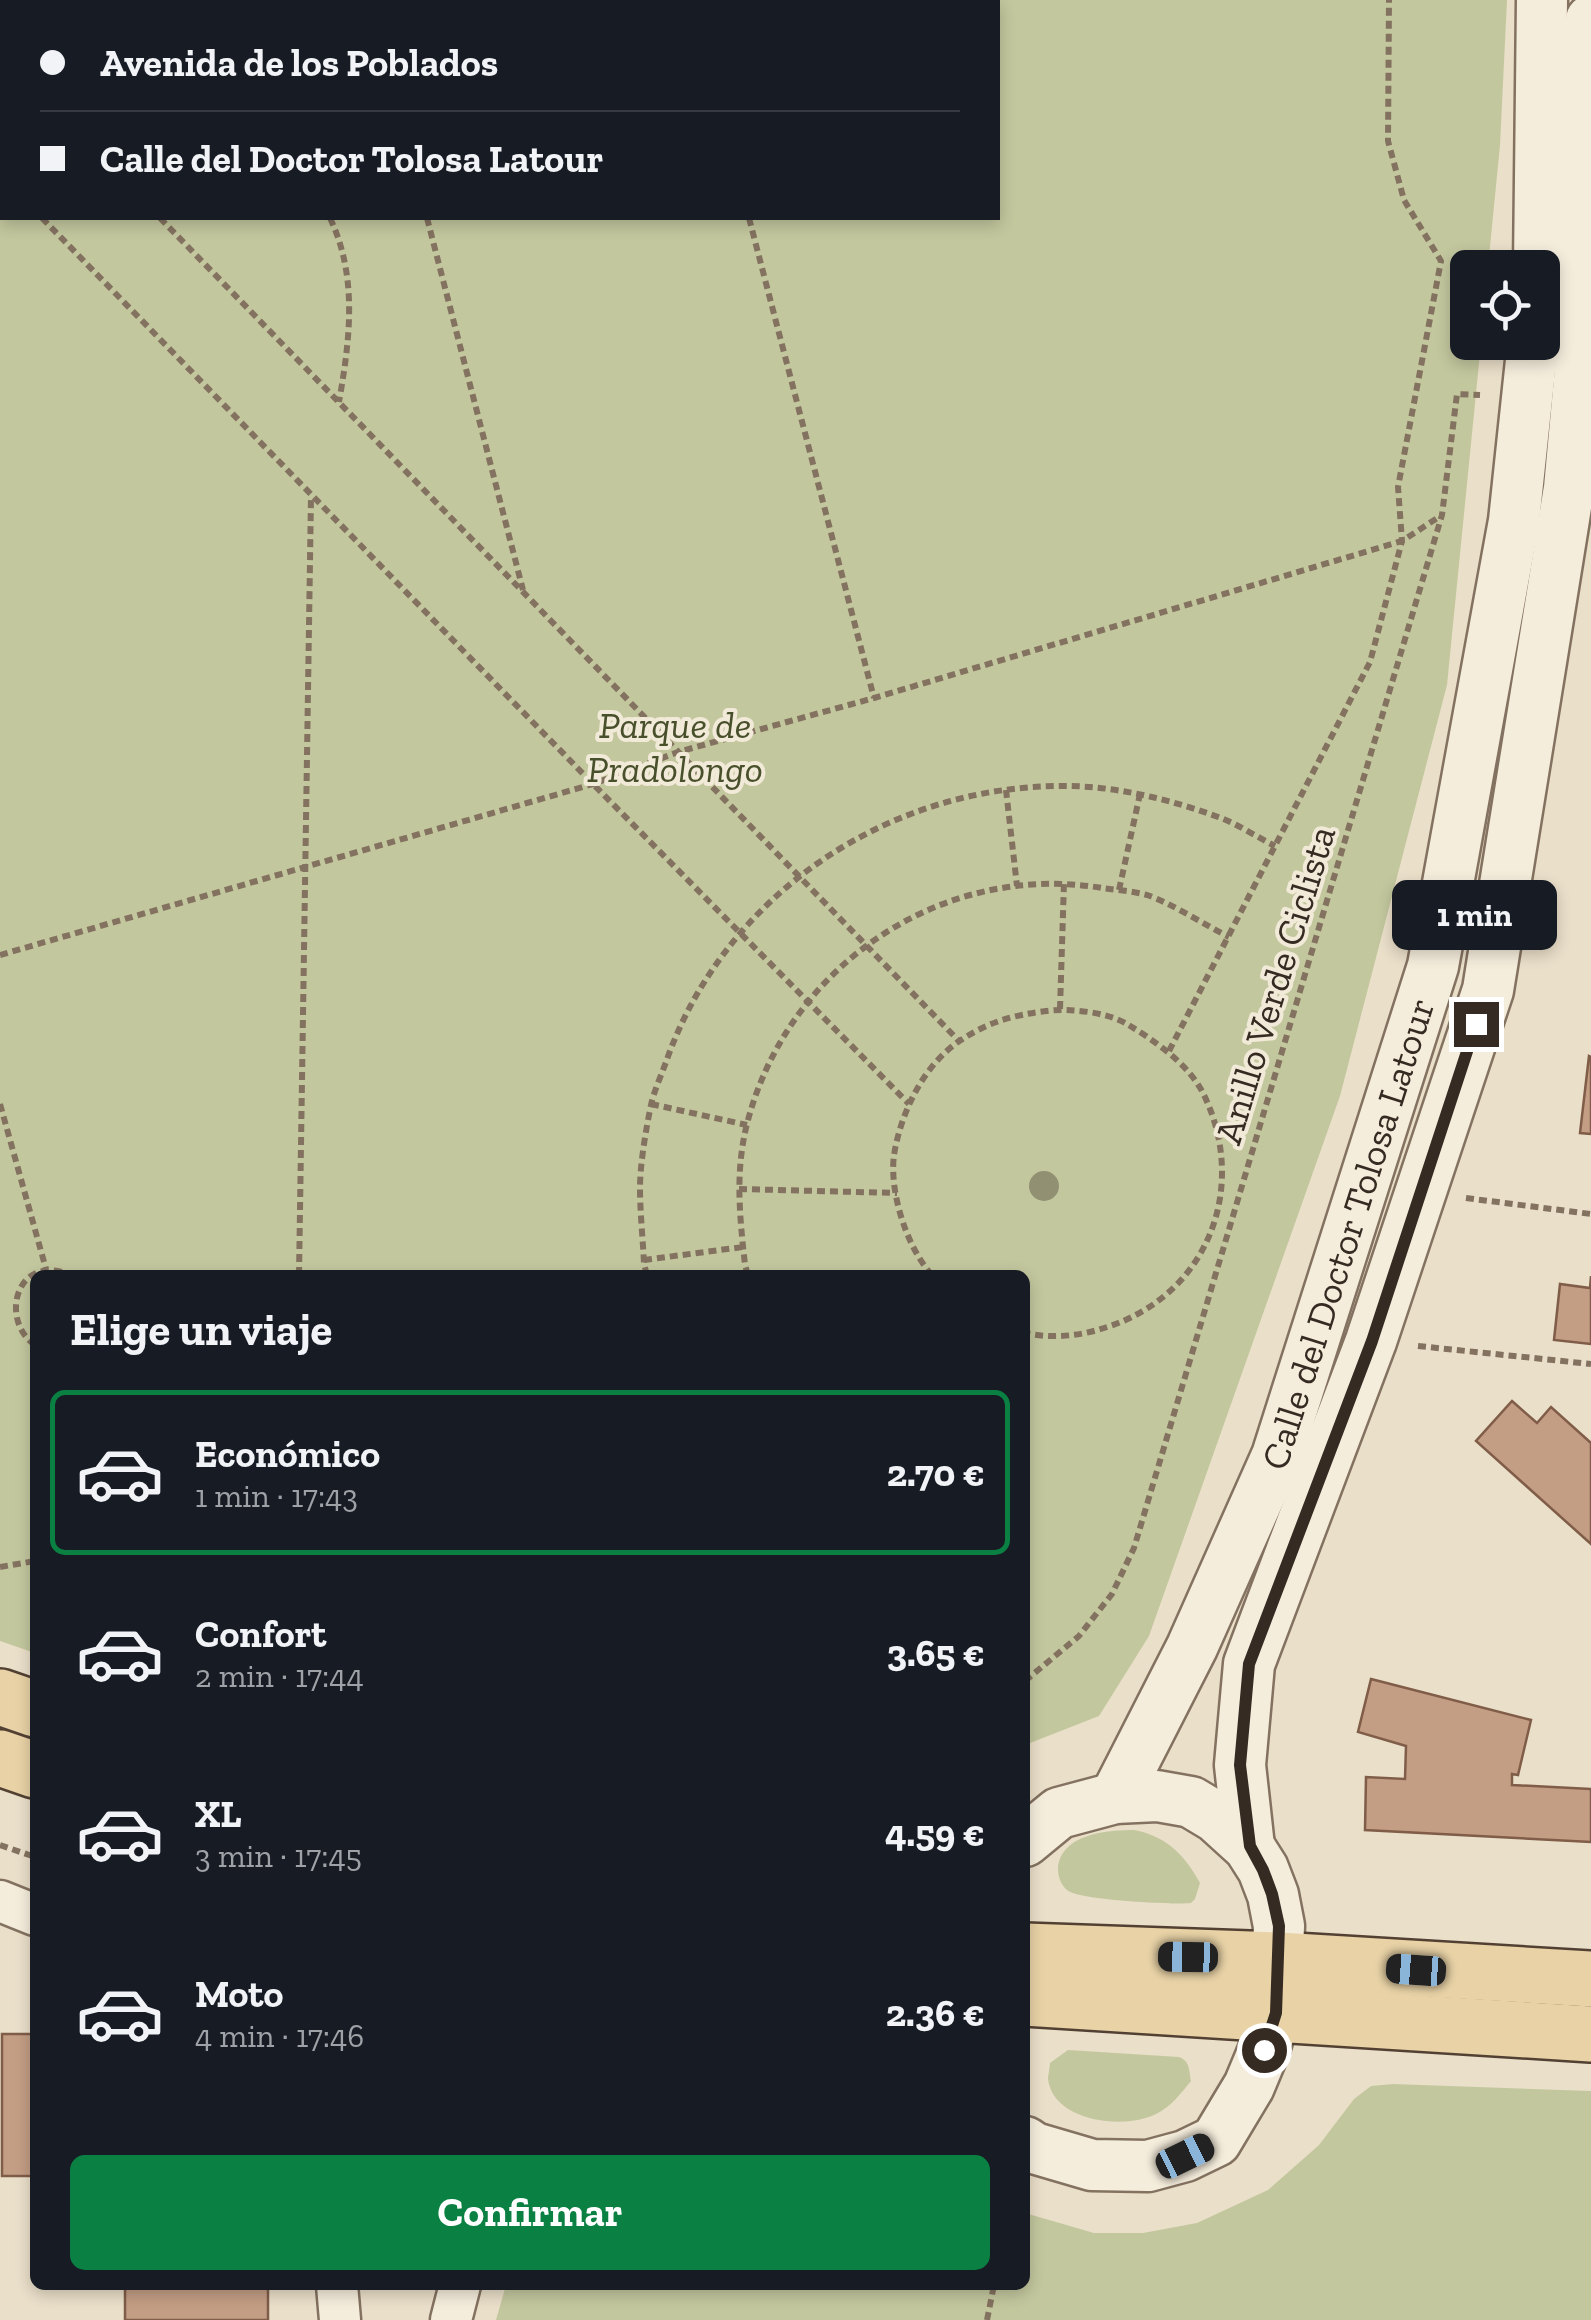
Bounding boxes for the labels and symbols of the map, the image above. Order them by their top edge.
park label: Parque de Pradolongo [587,702,763,792]
street label: Anillo Verde Ciclista [1205,821,1345,1149]
callout: 1 min [1394,879,1558,949]
street label: Calle del Doctor Tolosa Latour [1251,992,1444,1477]
route end [1454,1002,1499,1047]
car [1158,1941,1218,1973]
car [1385,1953,1447,1987]
route start [1242,2028,1287,2073]
car [1151,2129,1219,2183]

